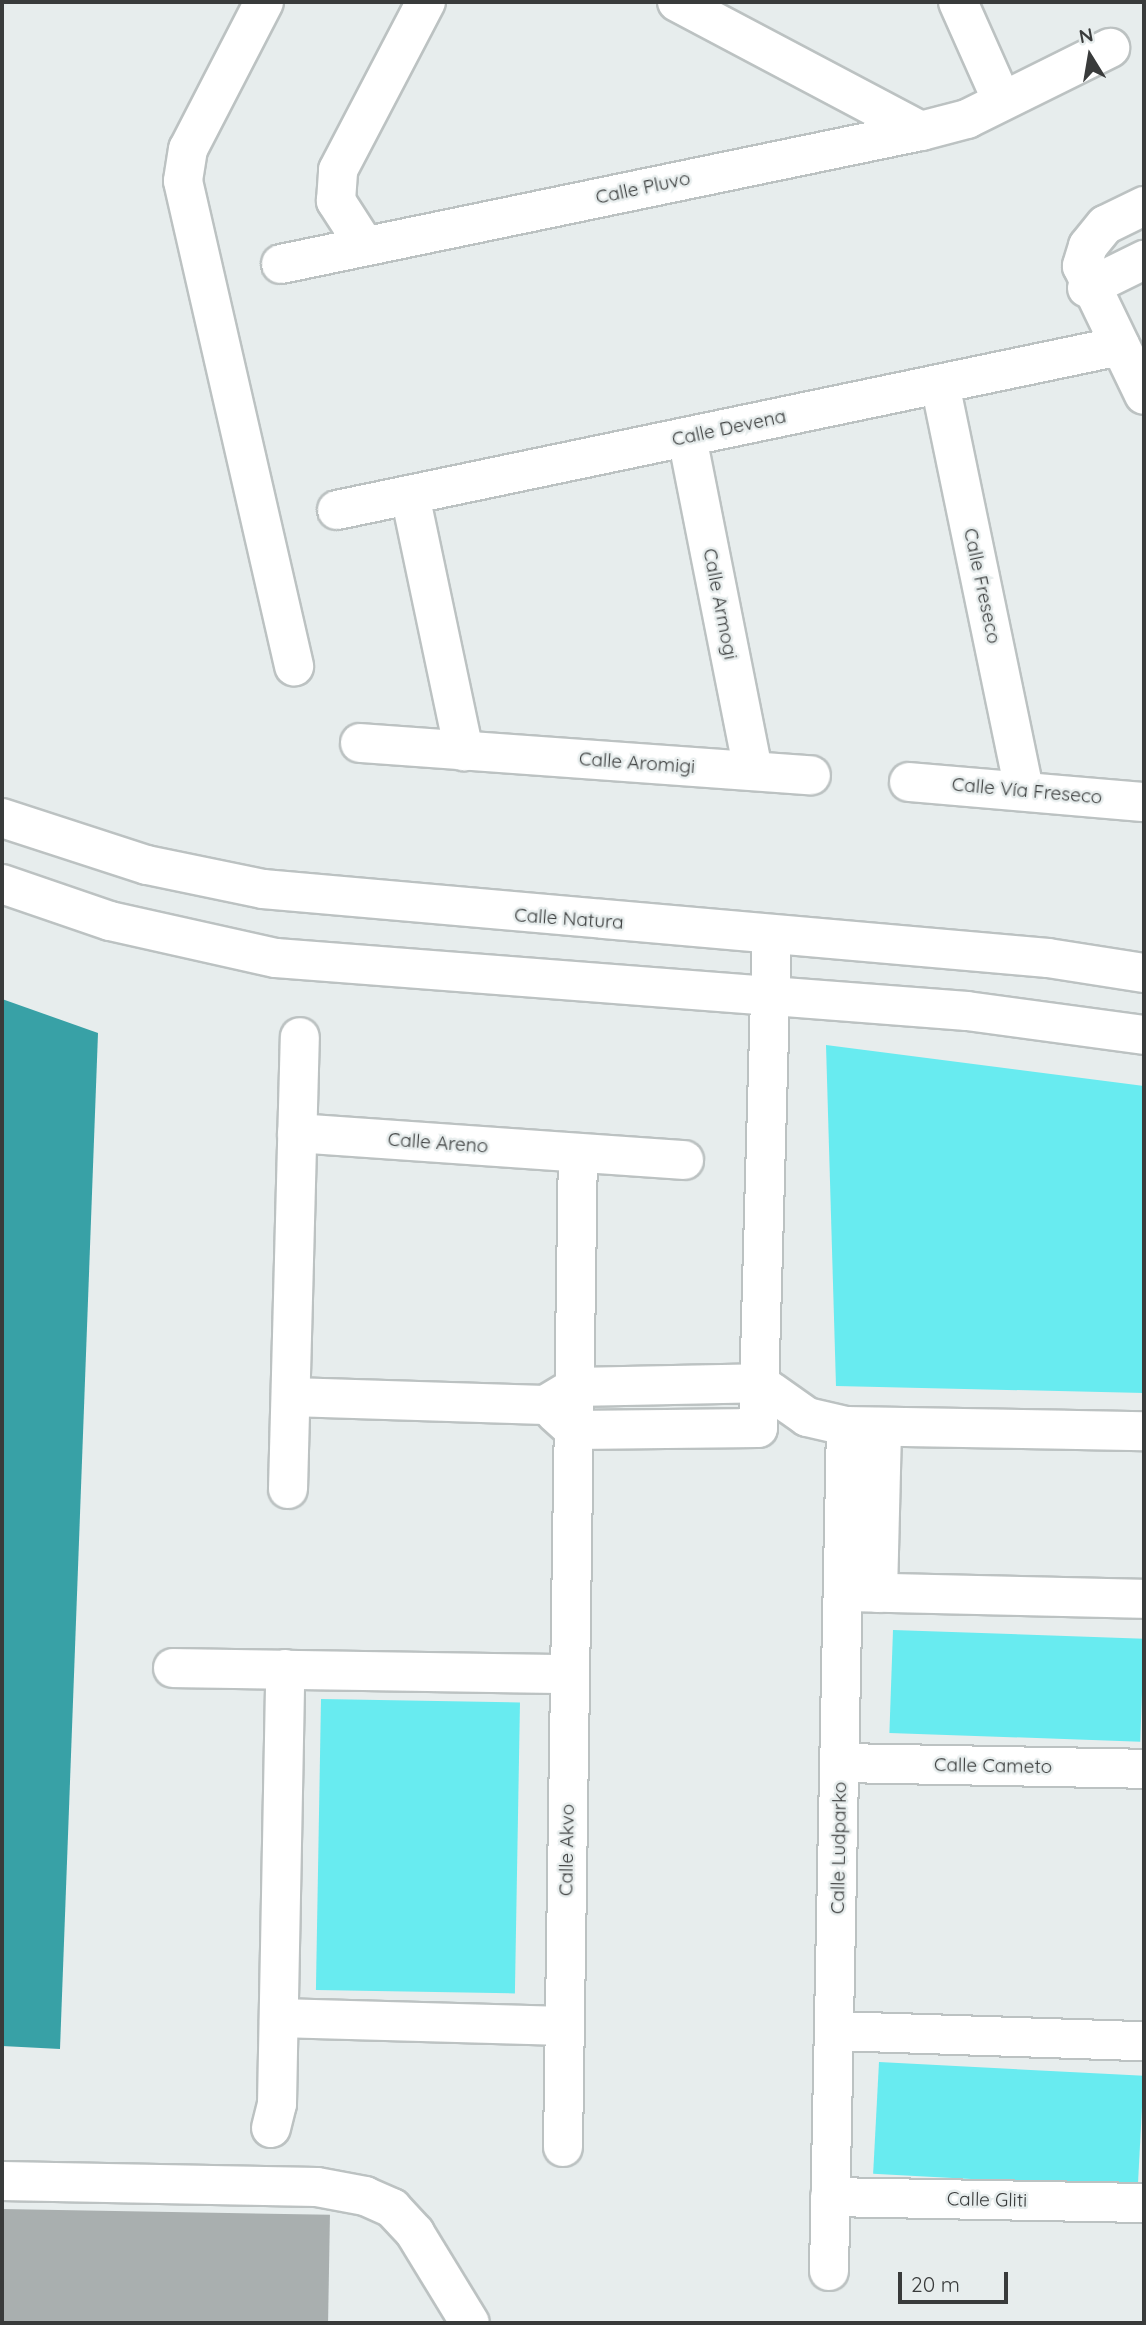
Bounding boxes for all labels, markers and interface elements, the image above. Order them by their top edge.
north arrow [1055,21,1125,91]
text: N [1077,22,1095,48]
street label: Calle Pluvo [594,167,692,209]
street label: Calle Devena [670,405,788,451]
street label: Calle Freseco [959,526,1005,646]
street label: Calle Armogi [698,546,742,662]
street label: Calle Aromigi [578,748,696,778]
street label: Calle Vía Freseco [951,773,1103,809]
street label: Calle Natura [514,904,624,934]
street label: Calle Areno [387,1128,489,1158]
street label: Calle Cameto [934,1754,1052,1778]
street label: Calle Ludparko [826,1782,852,1914]
street label: Calle Akvo [555,1804,579,1896]
street label: Calle Gliti [947,2188,1027,2212]
scale bar [901,2258,1011,2302]
text: 20 m [911,2271,960,2297]

